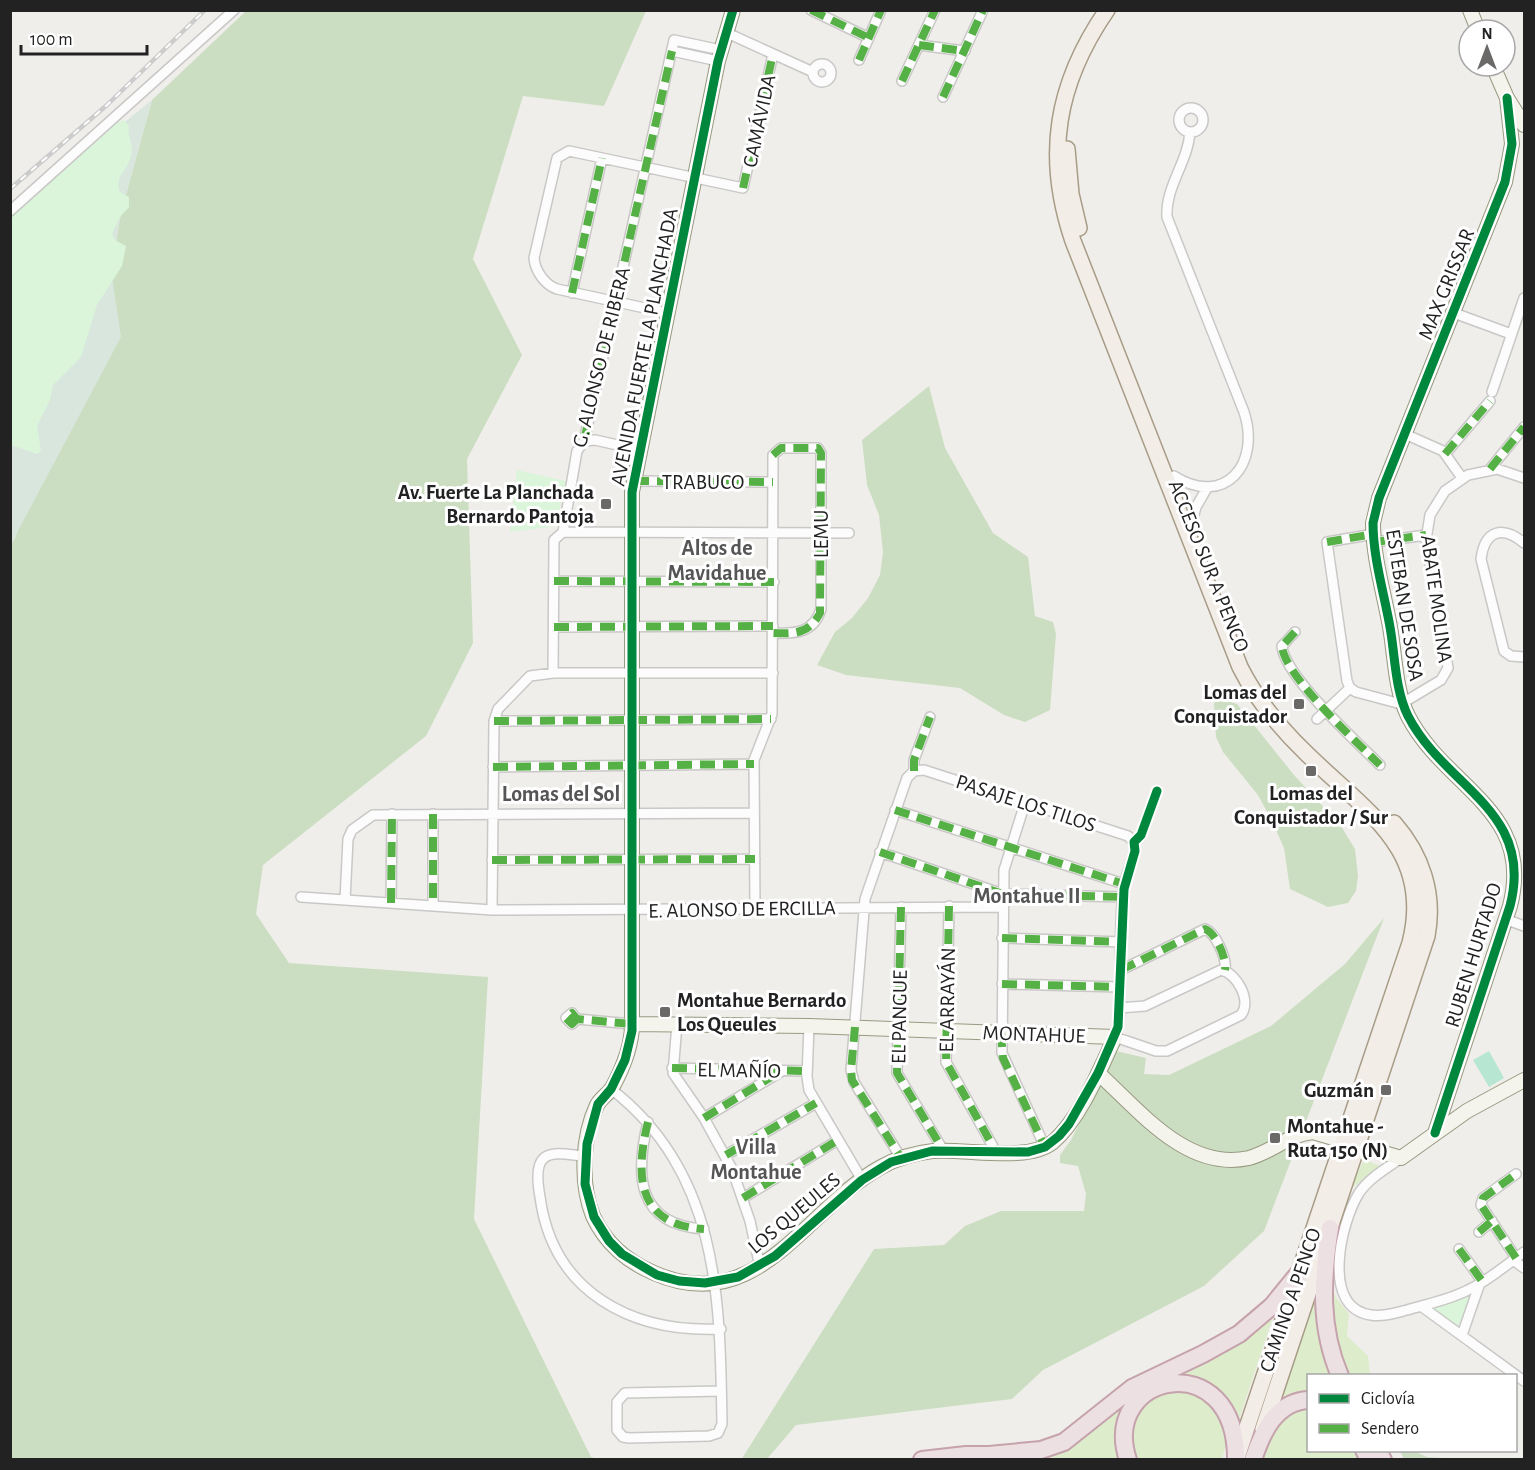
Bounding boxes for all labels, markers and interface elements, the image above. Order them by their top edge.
scale bar [21,18,147,56]
north arrow [1457,18,1517,78]
text: N [1481,26,1493,42]
text: 100 m [30,31,73,49]
street label: CAMÁVIDA [737,72,780,169]
street label: AVENIDA FUERTE LA PLANCHADA [607,206,682,488]
street label: MAX GRISSAR [1415,226,1478,343]
street label: G. ALONSO DE RIBERA [569,265,634,449]
street label: TRABUCO [662,472,744,493]
street label: ACCESO SUR A PENCO [1164,477,1253,655]
place label: Av. Fuerte La Planchada Bernardo Pantoja [398,482,594,527]
marker: Av. Fuerte La Planchada Bernardo Pantoja [599,497,613,511]
street label: LEMU [811,510,832,558]
street label: ESTEBAN DE SOSA [1382,527,1427,683]
street label: ABATE MOLINA [1417,534,1456,664]
district label: Altos de Mavidahue [667,537,767,584]
place label: Lomas del Conquistador [1174,682,1288,727]
marker: Lomas del Conquistador [1292,697,1306,711]
marker: Lomas del Conquistador / Sur [1304,764,1318,778]
street label: PASAJE LOS TILOS [953,771,1099,836]
district label: Lomas del Sol [502,783,620,805]
place label: Lomas del Conquistador / Sur [1234,783,1389,828]
street label: RUBEN HURTADO [1441,880,1505,1030]
district label: Montahue II [973,885,1081,907]
street label: E. ALONSO DE ERCILLA [648,897,836,922]
street label: EL ARRAYÁN [934,947,959,1053]
street label: EL PANGUE [888,970,911,1064]
place label: Montahue Bernardo Los Queules [677,990,846,1036]
marker: Montahue Bernardo Los Queules [658,1005,672,1019]
street label: MONTAHUE [982,1022,1086,1047]
street label: EL MAÑÍO [697,1057,781,1082]
place label: Guzmán [1304,1080,1374,1101]
marker: Guzmán [1379,1083,1393,1097]
place label: Montahue - Ruta 150 (N) [1287,1116,1388,1161]
marker: Montahue - Ruta 150 (N) [1268,1131,1282,1145]
district label: Villa Montahue [710,1136,802,1183]
street label: LOS QUEULES [744,1169,845,1258]
street label: CAMINO A PENCO [1256,1225,1325,1375]
legend [1307,1374,1517,1452]
text: Ciclovía [1361,1390,1415,1408]
text: Sendero [1361,1420,1419,1438]

